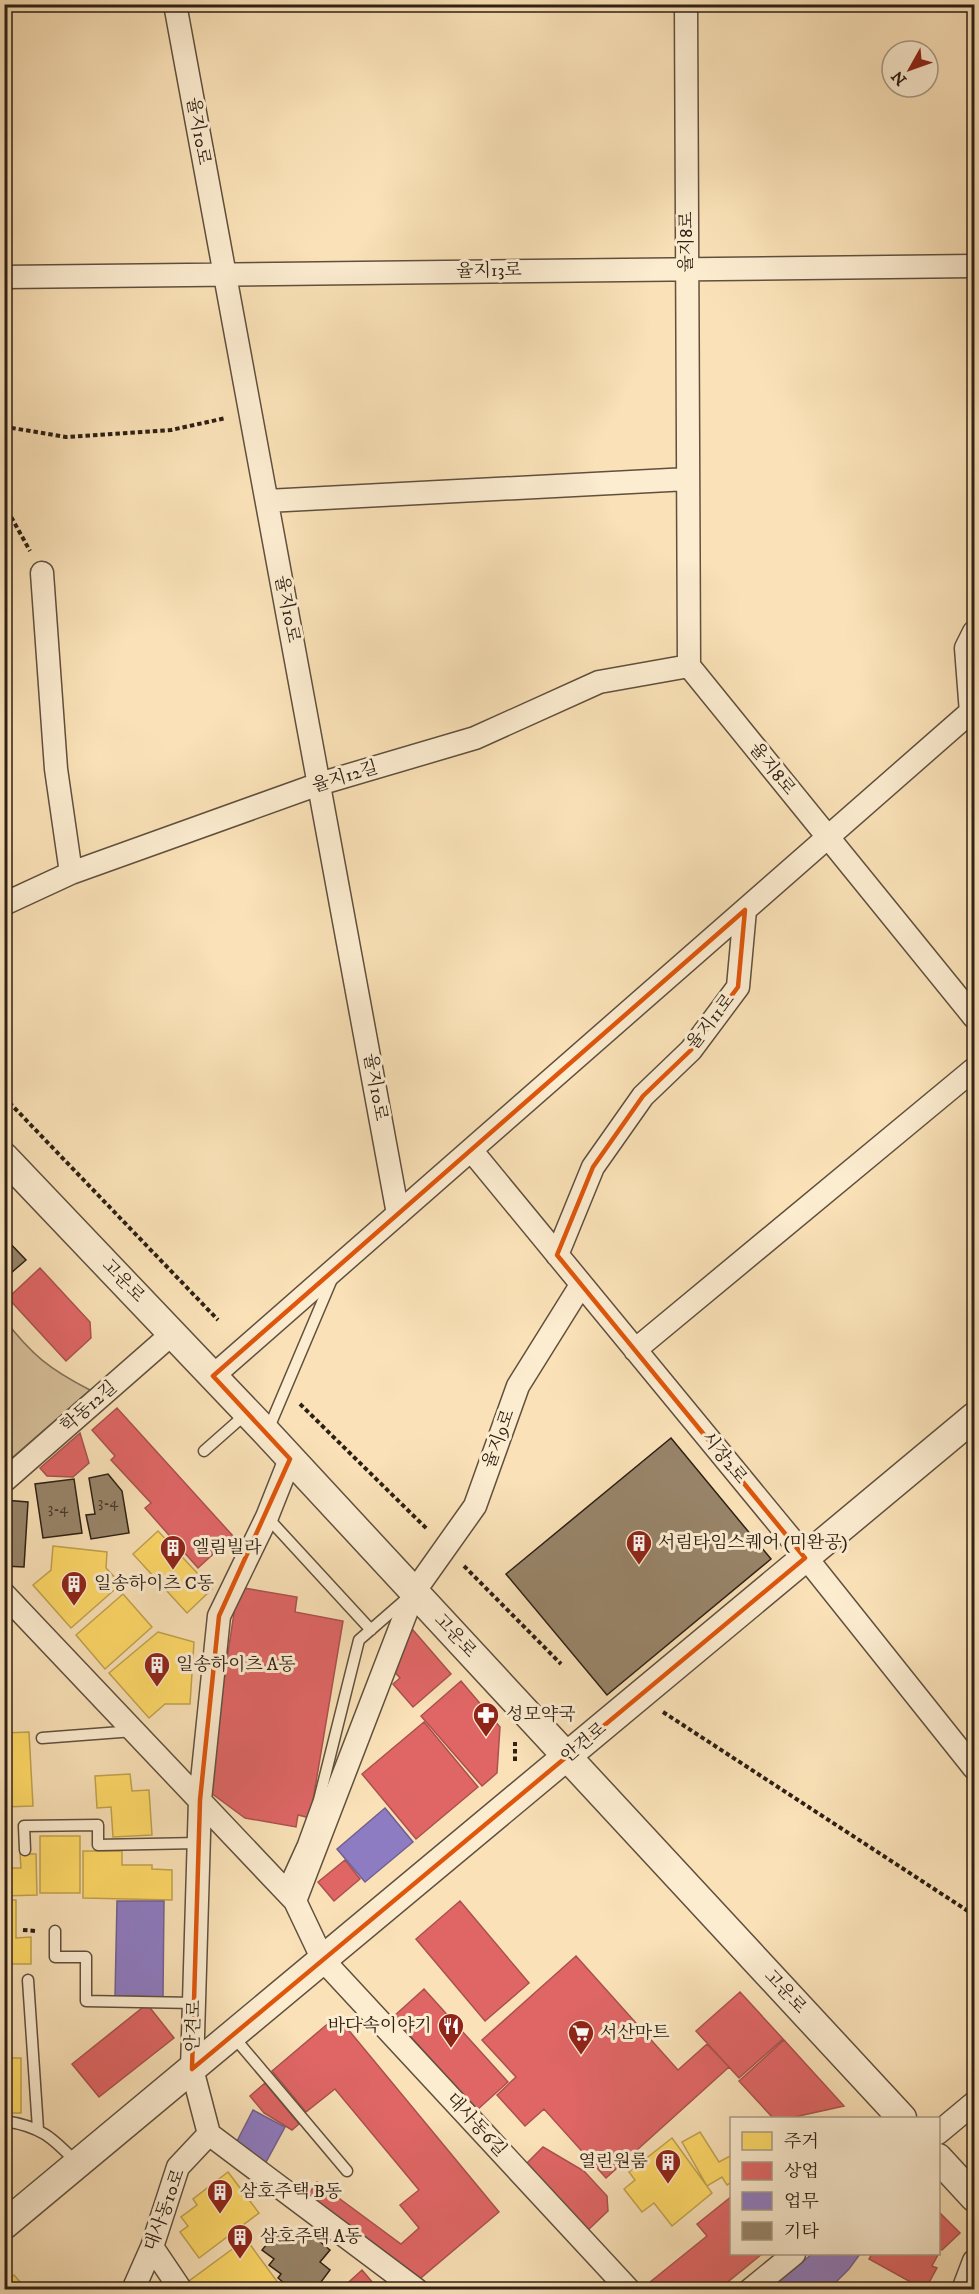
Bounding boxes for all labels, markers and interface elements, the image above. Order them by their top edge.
north arrow [880,39,940,99]
text: N [887,67,911,89]
street label: 율지10로 [181,95,215,167]
street label: 율지8로 [676,211,698,273]
street label: 율지13로 [456,259,522,283]
street label: 율지10로 [270,573,304,645]
street label: 율지8로 [744,738,800,800]
street label: 율지12길 [309,757,381,797]
street label: 율지11로 [682,989,740,1055]
street label: 율지10로 [358,1051,392,1123]
street label: 고운로 [97,1255,149,1307]
street label: 학동12길 [56,1377,122,1437]
street label: 율지9로 [478,1407,520,1471]
street label: 시장2로 [696,1427,752,1489]
house number: 3-4 [98,1493,119,1512]
house number: 3-4 [48,1499,69,1518]
building icon: 서림타임스퀘어 (미완공) [624,1528,654,1566]
place label: 서림타임스퀘어 (미완공) [658,1532,848,1554]
building icon: 엘림빌라 [158,1533,188,1571]
place label: 엘림빌라 [192,1537,262,1559]
building icon: 일송하이츠 C동 [59,1569,89,1607]
place label: 일송하이츠 C동 [94,1573,214,1595]
street label: 고운로 [429,1609,481,1663]
building icon: 일송하이츠 A동 [142,1650,172,1688]
place label: 일송하이츠 A동 [176,1654,296,1676]
pharmacy icon: 성모약국 [471,1700,501,1738]
place label: 성모약국 [506,1704,576,1726]
street label: 안견로 [557,1718,611,1768]
street label: 고운로 [759,1965,811,2019]
street label: 안견로 [182,2000,206,2052]
restaurant icon: 바다속이야기 [436,2011,466,2049]
place label: 바다속이야기 [328,2015,432,2037]
supermarket icon: 서산마트 [566,2018,596,2056]
place label: 서산마트 [600,2022,670,2044]
street label: 대사동6길 [441,2089,511,2161]
legend [730,2117,940,2255]
text: 주거 [784,2131,819,2153]
building icon: 열린원룸 [653,2147,683,2185]
place label: 열린원룸 [578,2151,649,2173]
text: 상업 [784,2161,819,2183]
street label: 대사동10로 [140,2166,190,2254]
building icon: 삼호주택 B동 [205,2177,235,2215]
place label: 삼호주택 B동 [240,2181,342,2203]
text: 업무 [784,2191,819,2213]
text: 기타 [784,2221,819,2243]
building icon: 삼호주택 A동 [225,2222,255,2260]
place label: 삼호주택 A동 [260,2226,362,2248]

